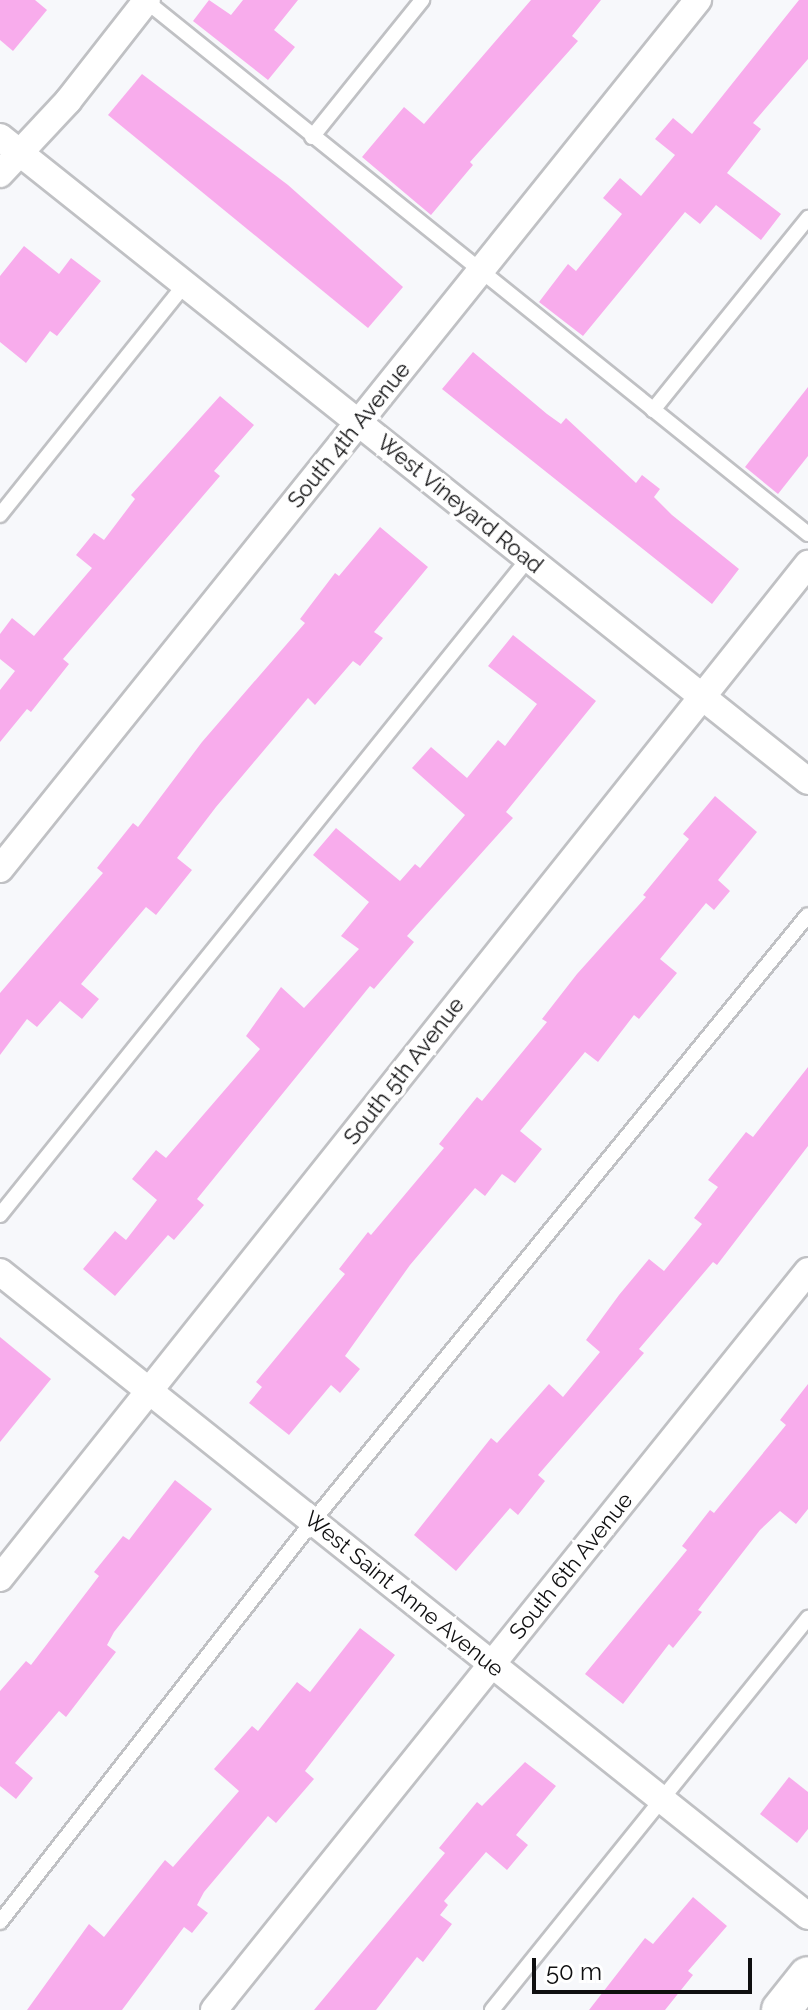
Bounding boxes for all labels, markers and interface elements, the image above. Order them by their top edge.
street label: South 4th Avenue [282,357,416,513]
street label: West Vineyard Road [372,429,548,579]
street label: South 5th Avenue [338,992,470,1150]
street label: South 6th Avenue [504,1487,638,1645]
street label: West Saint Anne Avenue [298,1505,510,1683]
scale bar [536,1942,756,1992]
text: 50 m [546,1957,602,1986]

